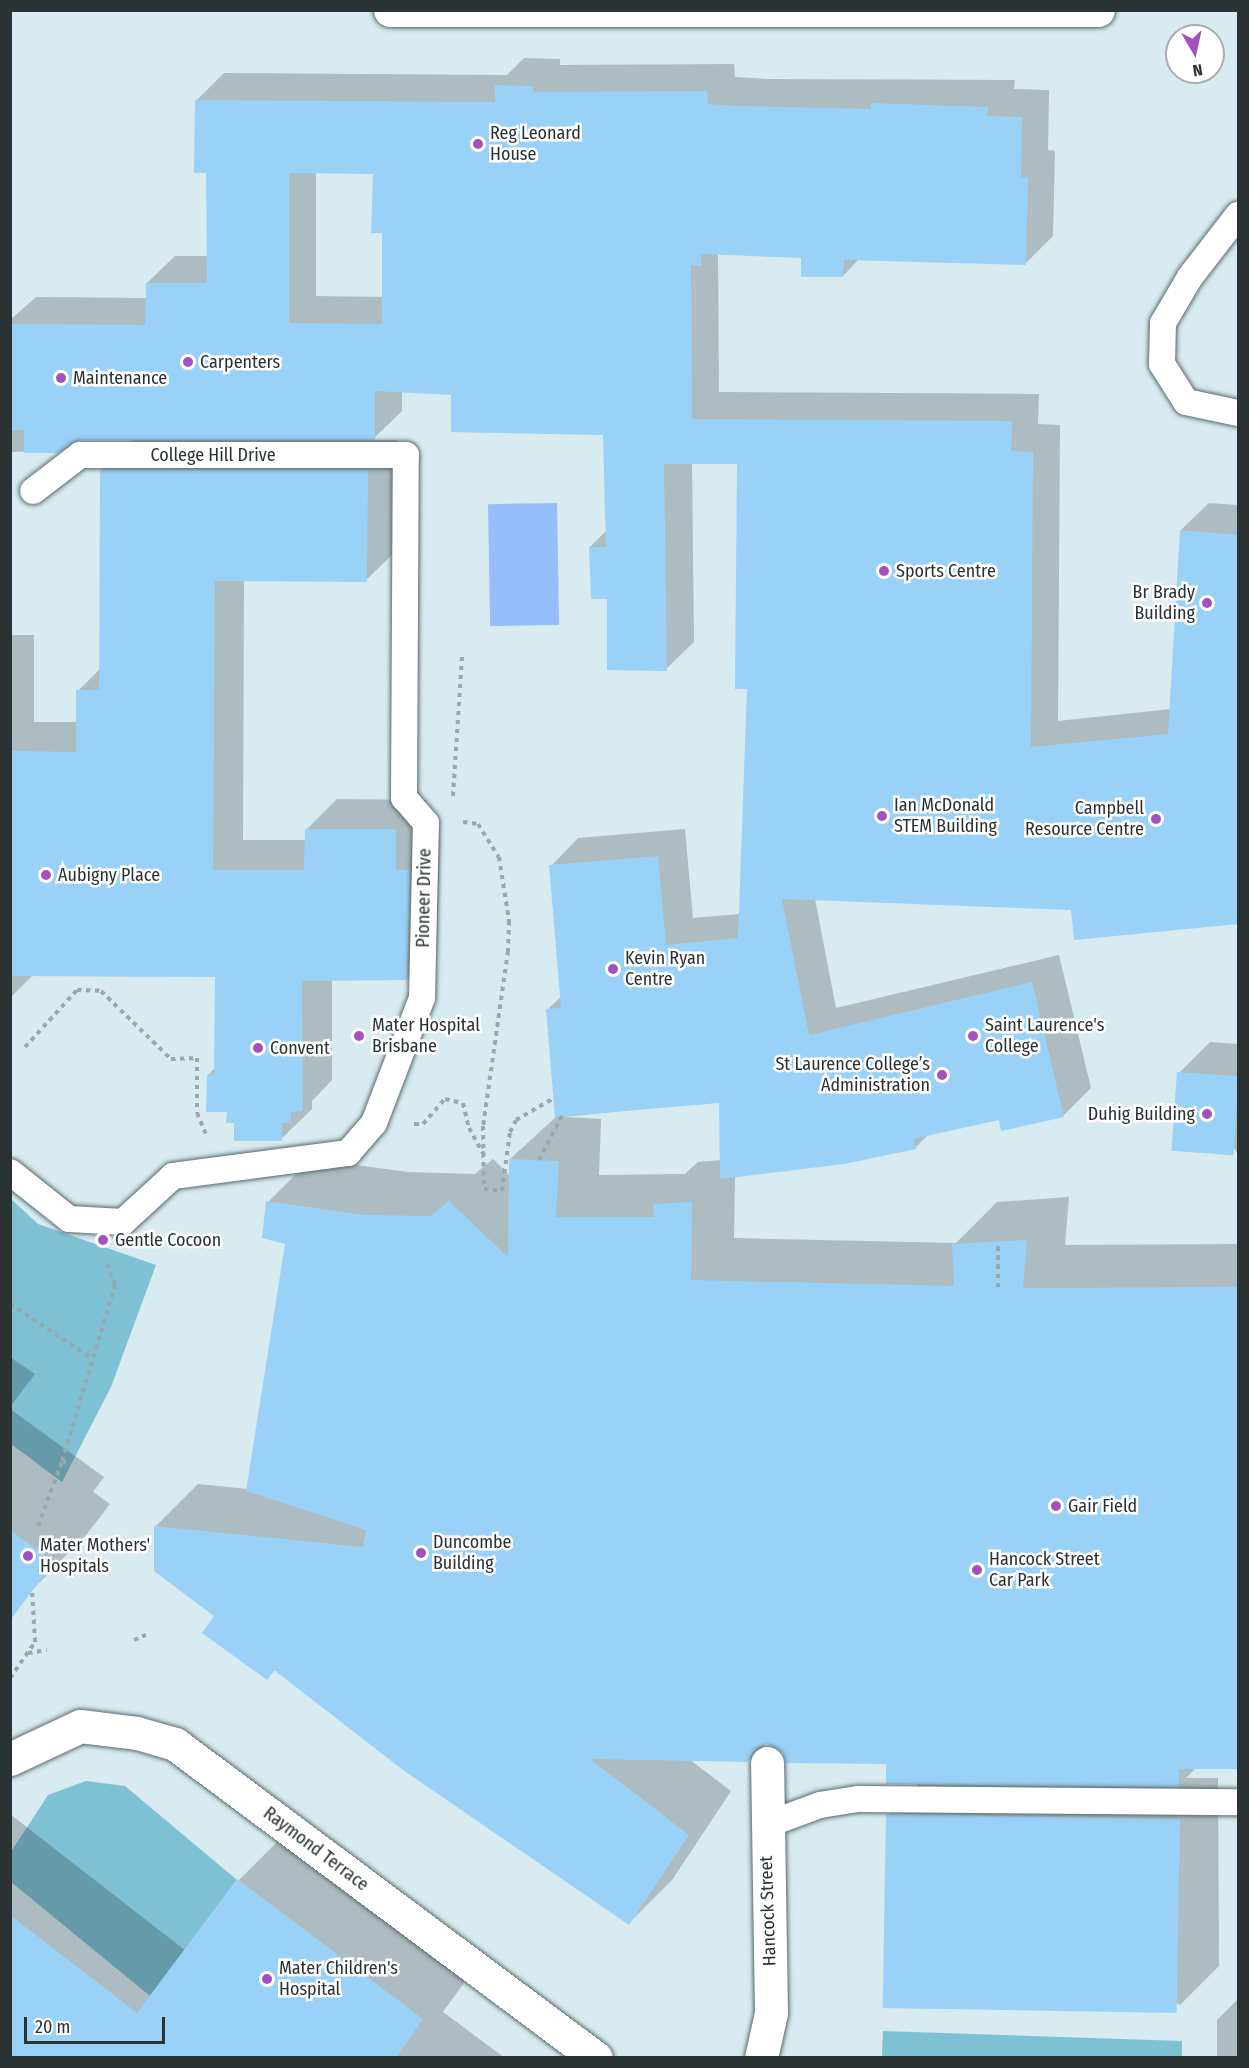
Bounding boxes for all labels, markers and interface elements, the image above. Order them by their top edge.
north arrow [1165,24,1225,84]
text: N [1191,60,1204,80]
place label: Reg Leonard House [490,123,581,166]
marker: Reg Leonard House [471,137,485,151]
place label: Carpenters [200,351,280,373]
marker: Carpenters [181,355,195,369]
place label: Maintenance [73,367,167,389]
marker: Maintenance [54,371,68,385]
street label: College Hill Drive [150,444,276,466]
place label: Sports Centre [896,560,996,582]
marker: Sports Centre [877,564,891,578]
place label: Br Brady Building [1133,582,1195,624]
marker: Br Brady Building [1200,596,1214,610]
place label: Ian McDonald STEM Building [894,795,997,838]
place label: Campbell Resource Centre [1025,798,1144,840]
marker: Ian McDonald STEM Building [875,809,889,823]
marker: Campbell Resource Centre [1149,812,1163,826]
street label: Pioneer Drive [412,848,436,948]
place label: Aubigny Place [58,864,160,886]
marker: Aubigny Place [39,868,53,882]
place label: Kevin Ryan Centre [625,948,705,990]
marker: Kevin Ryan Centre [606,962,620,976]
place label: Mater Hospital Brisbane [372,1015,480,1058]
place label: Saint Laurence's College [985,1015,1104,1058]
marker: Mater Hospital Brisbane [350,1027,368,1045]
marker: Saint Laurence's College [966,1029,980,1043]
place label: Convent [270,1037,330,1059]
marker: Convent [251,1041,265,1055]
place label: St Laurence College’s Administration [775,1054,930,1096]
marker: St Laurence College’s Administration [935,1068,949,1082]
place label: Duhig Building [1088,1103,1195,1125]
marker: Duhig Building [1200,1107,1214,1121]
place label: Gentle Cocoon [115,1229,221,1251]
marker: Gentle Cocoon [96,1233,110,1247]
place label: Gair Field [1068,1495,1137,1517]
marker: Gair Field [1049,1499,1063,1513]
place label: Duncombe Building [433,1532,511,1574]
place label: Mater Mothers' Hospitals [40,1535,150,1578]
marker: Duncombe Building [414,1546,428,1560]
marker: Mater Mothers' Hospitals [21,1549,35,1563]
place label: Hancock Street Car Park [989,1549,1100,1592]
marker: Hancock Street Car Park [970,1563,984,1577]
street label: Raymond Terrace [259,1802,373,1896]
street label: Hancock Street [755,1855,781,1967]
place label: Mater Children's Hospital [279,1958,398,2000]
marker: Mater Children's Hospital [260,1972,274,1986]
scale bar [27,2005,168,2043]
text: 20 m [35,2016,70,2038]

